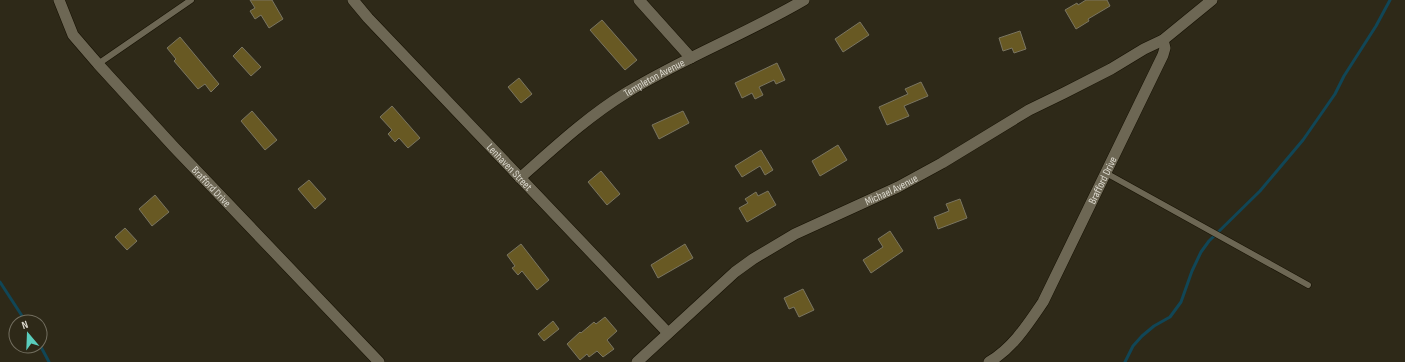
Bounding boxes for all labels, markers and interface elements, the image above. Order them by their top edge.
street label: Templeton Avenue [621,56,687,100]
street label: Lenhaven Street [484,141,535,194]
street label: Brafford Drive [1086,154,1120,206]
street label: Brafford Drive [189,164,234,210]
street label: Michael Avenue [863,172,920,208]
north arrow [8,314,48,354]
text: N [20,318,30,332]

